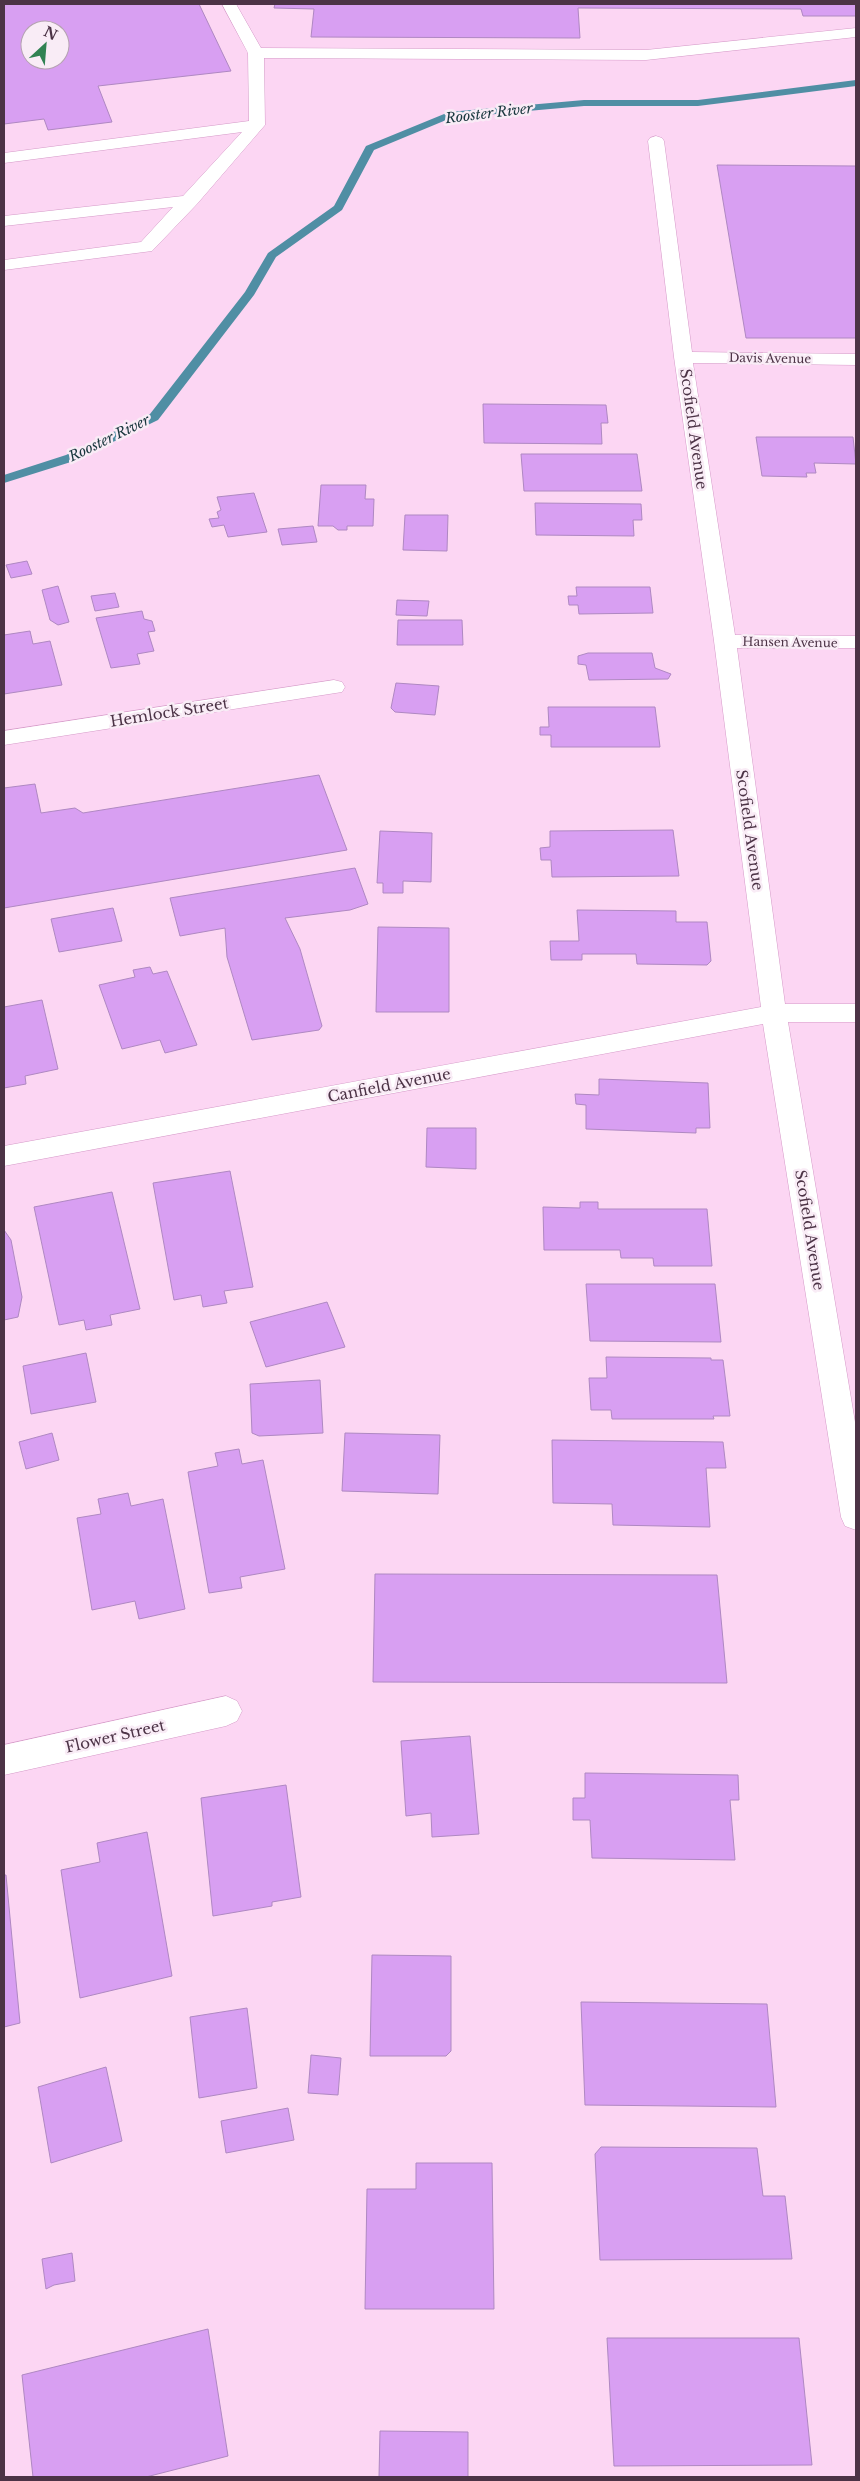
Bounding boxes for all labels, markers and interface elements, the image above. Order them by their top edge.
north arrow [20,20,70,70]
text: N [41,22,61,44]
water label: Rooster River [443,99,534,127]
street label: Davis Avenue [729,350,811,366]
street label: Scofield Avenue [676,367,712,491]
water label: Rooster River [65,410,153,466]
street label: Hansen Avenue [742,634,838,650]
street label: Hemlock Street [109,693,230,731]
street label: Scofield Avenue [732,768,768,892]
street label: Canfield Avenue [326,1064,452,1106]
street label: Scofield Avenue [791,1168,829,1292]
street label: Flower Street [63,1715,167,1757]

